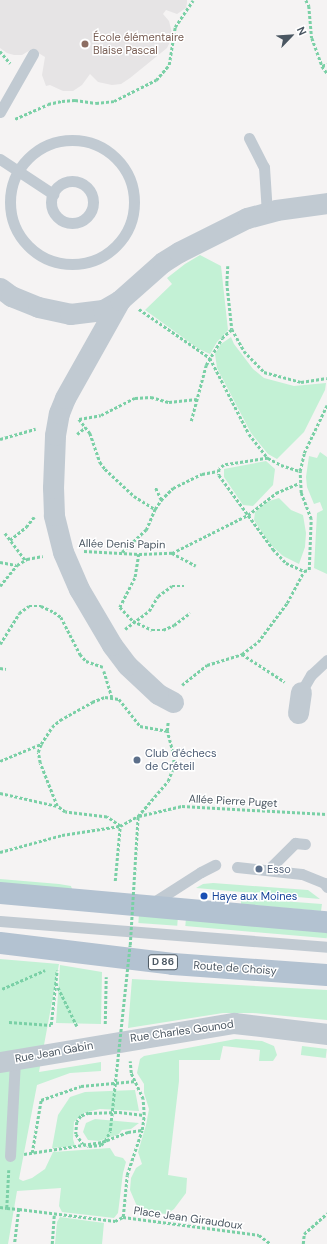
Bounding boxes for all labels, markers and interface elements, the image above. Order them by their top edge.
north arrow [271,16,311,56]
text: N [294,24,310,38]
place label: École élémentaire Blaise Pascal [93,31,184,57]
marker: École élémentaire Blaise Pascal [80,39,90,49]
street label: Allée Denis Papin [78,537,166,551]
place label: Club d'échecs de Créteil [145,747,217,773]
marker: Club d'échecs de Créteil [132,755,142,765]
street label: Allée Pierre Puget [188,792,278,810]
place label: Esso [267,862,291,876]
marker: Esso [254,864,264,874]
place label: Haye aux Moines [212,889,297,903]
marker: Haye aux Moines [199,891,209,901]
road number: D 86 [147,954,179,970]
street label: Route de Choisy [193,959,277,977]
street label: Rue Charles Gounod [129,1017,235,1045]
street label: Rue Jean Gabin [14,1039,94,1065]
street label: Place Jean Giraudoux [133,1204,243,1232]

